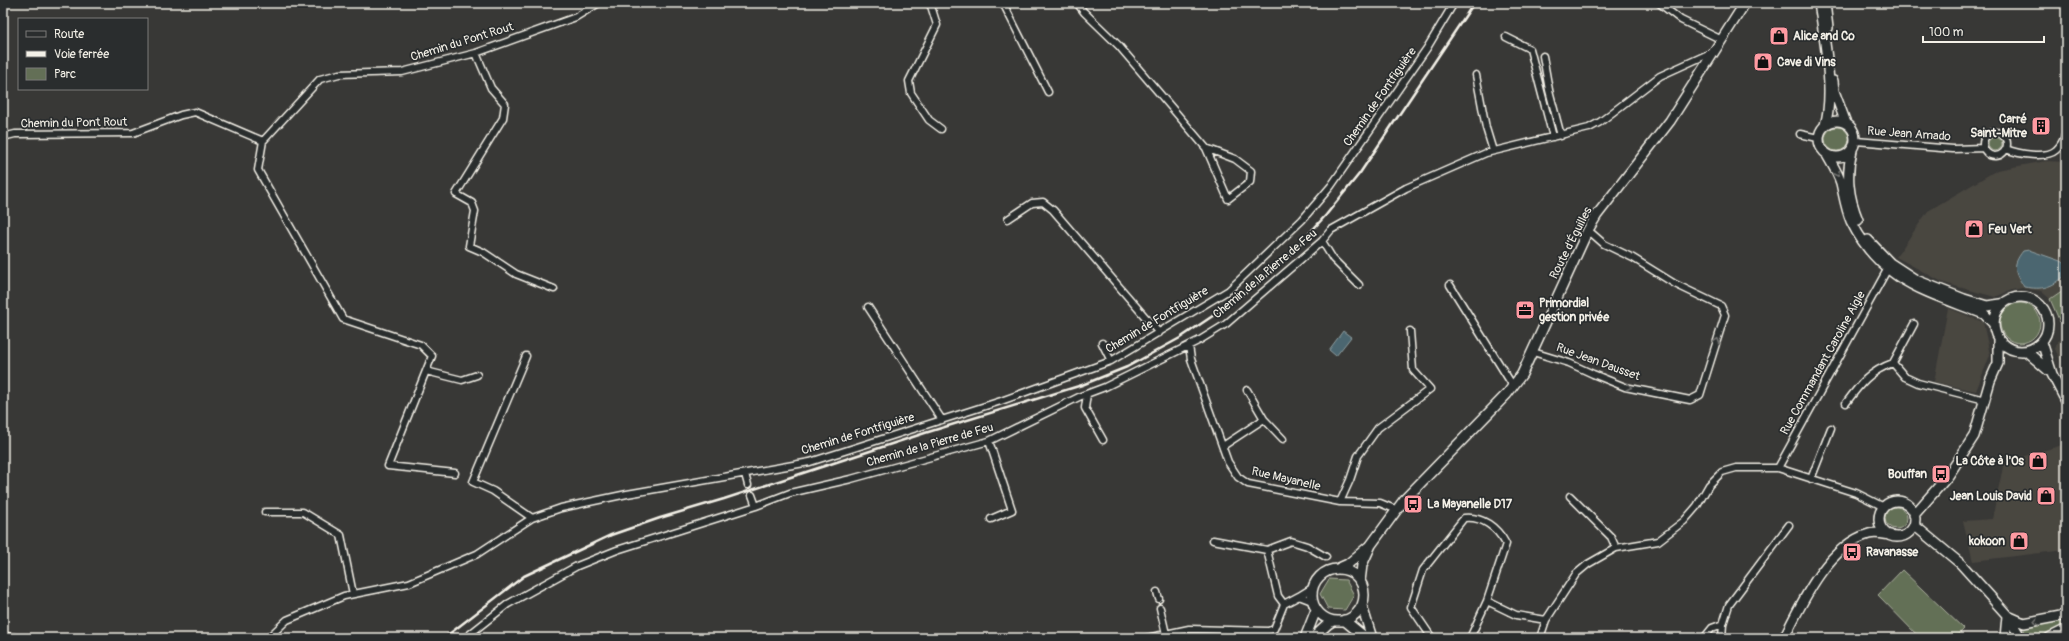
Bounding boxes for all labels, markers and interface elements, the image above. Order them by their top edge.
legend [18,18,148,90]
scale bar [1923,18,2044,44]
street label: Chemin du Pont Rout [409,19,515,65]
shop icon: Alice and Co [1768,25,1790,47]
text: 100 m [1929,25,1964,40]
text: Route [54,27,84,42]
place label: Alice and Co [1793,29,1855,44]
street label: Chemin de Fontfiguière [1340,45,1420,149]
text: Voie ferrée [54,47,109,62]
shop icon: Cave di Vins [1752,51,1774,73]
place label: Cave di Vins [1777,55,1836,70]
text: Parc [54,67,76,82]
place label: Carré Saint-Mitre [1970,112,2028,141]
street label: Chemin du Pont Rout [21,115,128,131]
building icon: Carré Saint-Mitre [2030,115,2052,137]
street label: Rue Jean Amado [1867,124,1952,144]
one-way arrow [1832,170,1840,177]
street label: Route d'Éguilles [1546,203,1596,282]
shop icon: Feu Vert [1963,218,1985,240]
place label: Feu Vert [1988,222,2033,237]
street label: Chemin de la Pierre de Feu [1210,226,1320,322]
street label: Chemin de Fontfiguière [1103,283,1211,357]
street label: Rue Commandant Caroline Aigle [1777,288,1869,437]
place label: Primordial gestion privée [1539,296,1610,325]
office icon: Primordial gestion privée [1514,299,1536,321]
one-way arrow [1712,338,1721,345]
street label: Rue Jean Dausset [1554,340,1642,384]
one-way arrow [1626,383,1633,391]
street label: Chemin de Fontfiguière [800,410,916,458]
street label: Chemin de la Pierre de Feu [865,420,995,470]
shop icon: La Côte à l'Os [2027,450,2049,472]
place label: La Côte à l'Os [1955,454,2025,469]
bus stop icon: Bouffan [1930,463,1952,485]
street label: Rue Mayanelle [1250,464,1322,494]
place label: Bouffan [1888,467,1927,482]
shop icon: Jean Louis David [2035,485,2057,507]
place label: Jean Louis David [1950,489,2032,504]
bus stop icon: La Mayanelle D17 [1402,493,1424,515]
place label: La Mayanelle D17 [1427,497,1513,512]
shop icon: kokoon [2008,530,2030,552]
place label: kokoon [1968,534,2005,549]
bus stop icon: Ravanasse [1841,541,1863,563]
place label: Ravanasse [1866,545,1919,560]
one-way arrow [2032,617,2039,625]

